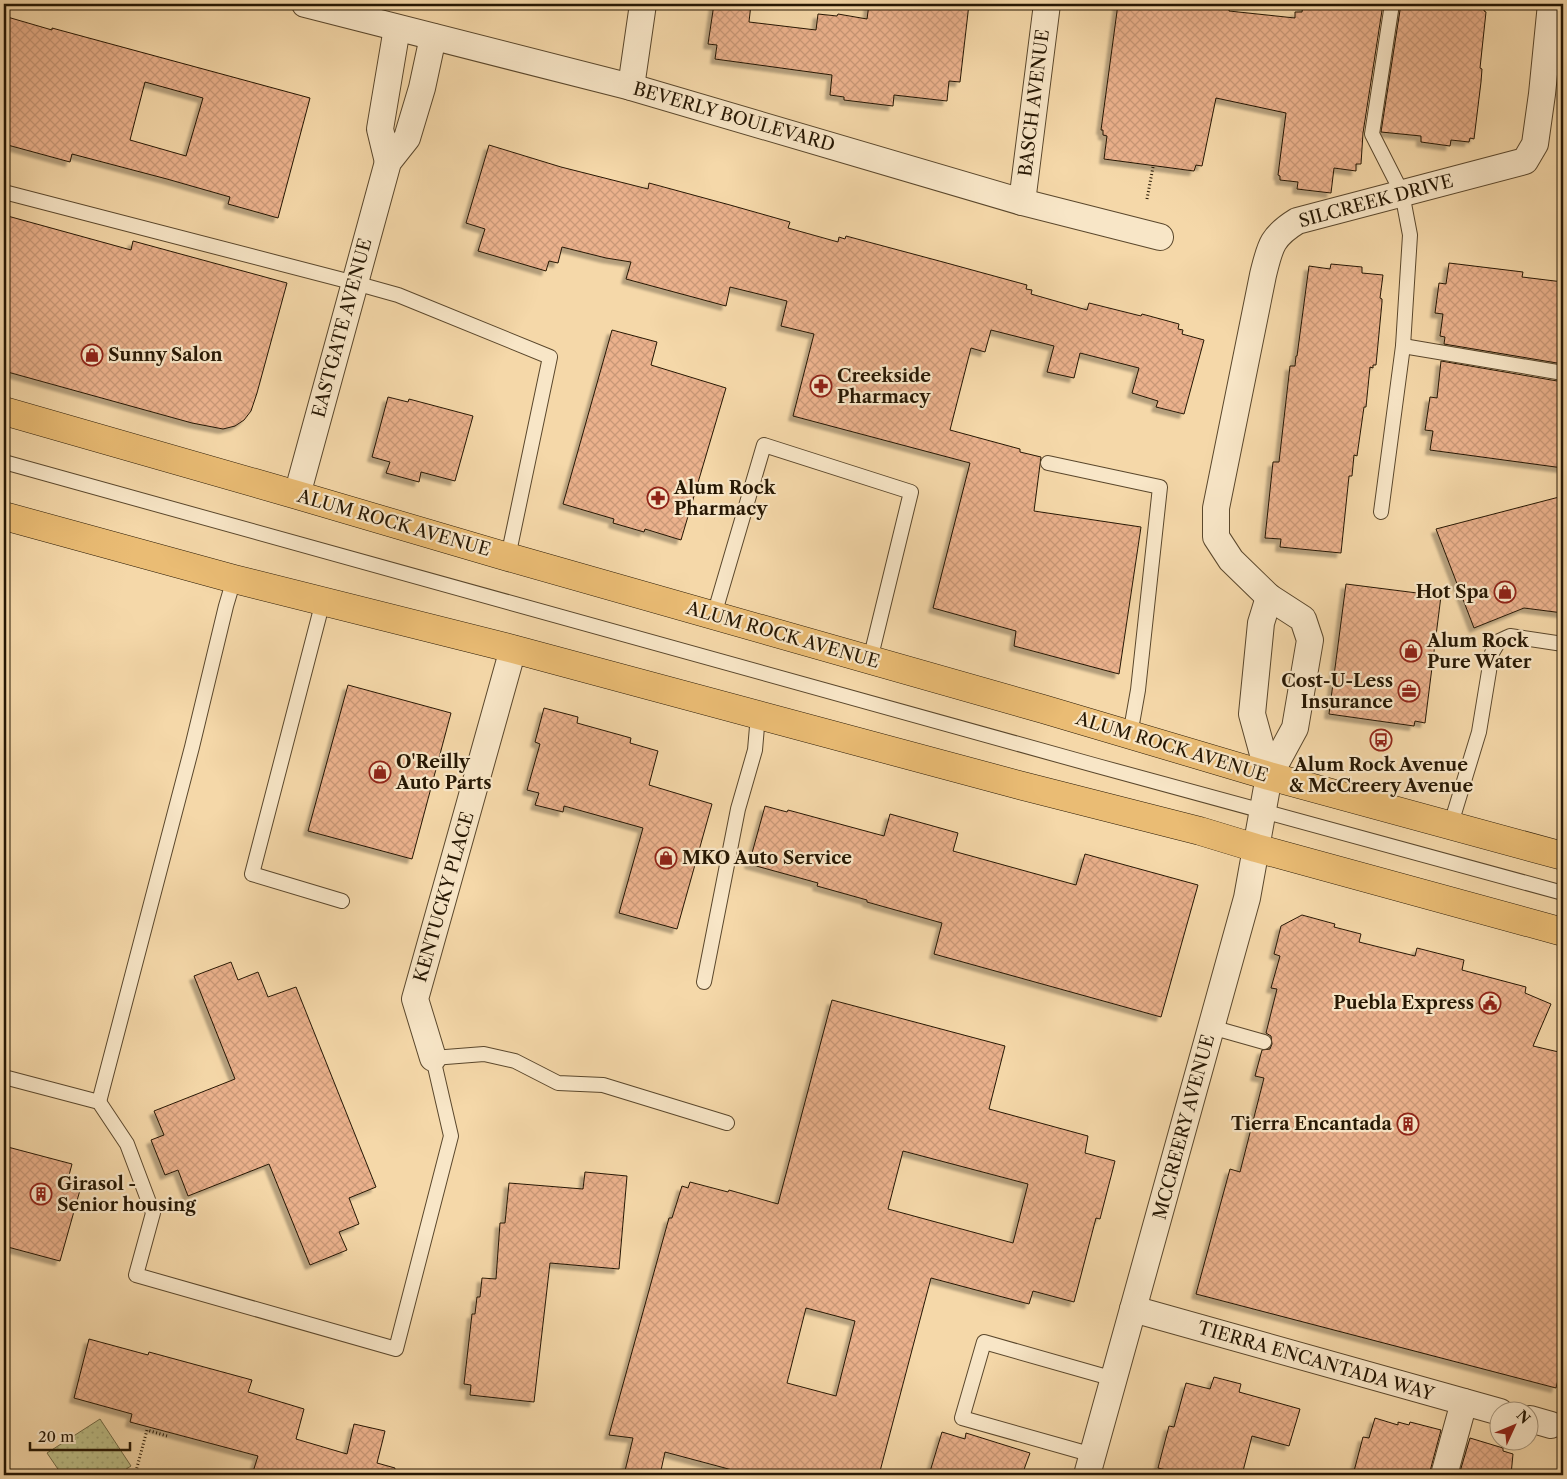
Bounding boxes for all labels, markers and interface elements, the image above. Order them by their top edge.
street label: BASCH AVENUE [1014,28,1054,178]
street label: BEVERLY BOULEVARD [631,78,837,156]
street label: SILCREEK DRIVE [1296,170,1456,232]
street label: EASTGATE AVENUE [307,236,377,420]
shop icon: Sunny Salon [80,343,104,367]
place label: Sunny Salon [108,344,223,366]
place label: Creekside Pharmacy [837,365,931,408]
pharmacy icon: Creekside Pharmacy [809,374,833,398]
place label: Alum Rock Pharmacy [673,477,777,520]
street label: ALUM ROCK AVENUE [294,485,493,561]
pharmacy icon: Alum Rock Pharmacy [646,486,670,510]
shop icon: Hot Spa [1493,580,1517,604]
place label: Hot Spa [1416,581,1490,603]
street label: ALUM ROCK AVENUE [683,597,882,673]
place label: Alum Rock Pure Water [1426,630,1532,673]
shop icon: Alum Rock Pure Water [1399,639,1423,663]
place label: Cost-U-Less Insurance [1281,670,1393,713]
office icon: Cost-U-Less Insurance [1397,679,1421,703]
street label: ALUM ROCK AVENUE [1072,707,1271,787]
bus stop icon: Alum Rock Avenue & McCreery Avenue [1369,728,1393,752]
place label: O'Reilly Auto Parts [395,751,492,794]
place label: Alum Rock Avenue & McCreery Avenue [1289,754,1474,797]
shop icon: O'Reilly Auto Parts [368,760,392,784]
street label: KENTUCKY PLACE [409,809,479,985]
shop icon: MKO Auto Service [654,846,678,870]
place label: MKO Auto Service [682,847,852,869]
public building icon: Puebla Express [1478,991,1502,1015]
place label: Puebla Express [1333,992,1474,1014]
street label: MCCREERY AVENUE [1149,1032,1219,1222]
building icon: Tierra Encantada [1396,1112,1420,1136]
place label: Tierra Encantada [1231,1113,1393,1135]
place label: Girasol - Senior housing [57,1173,196,1216]
building icon: Girasol - Senior housing [29,1182,53,1206]
street label: TIERRA ENCANTADA WAY [1195,1317,1438,1406]
north arrow [1490,1402,1540,1452]
text: N [1513,1406,1534,1428]
scale bar [30,1419,130,1451]
text: 20 m [38,1427,74,1446]

